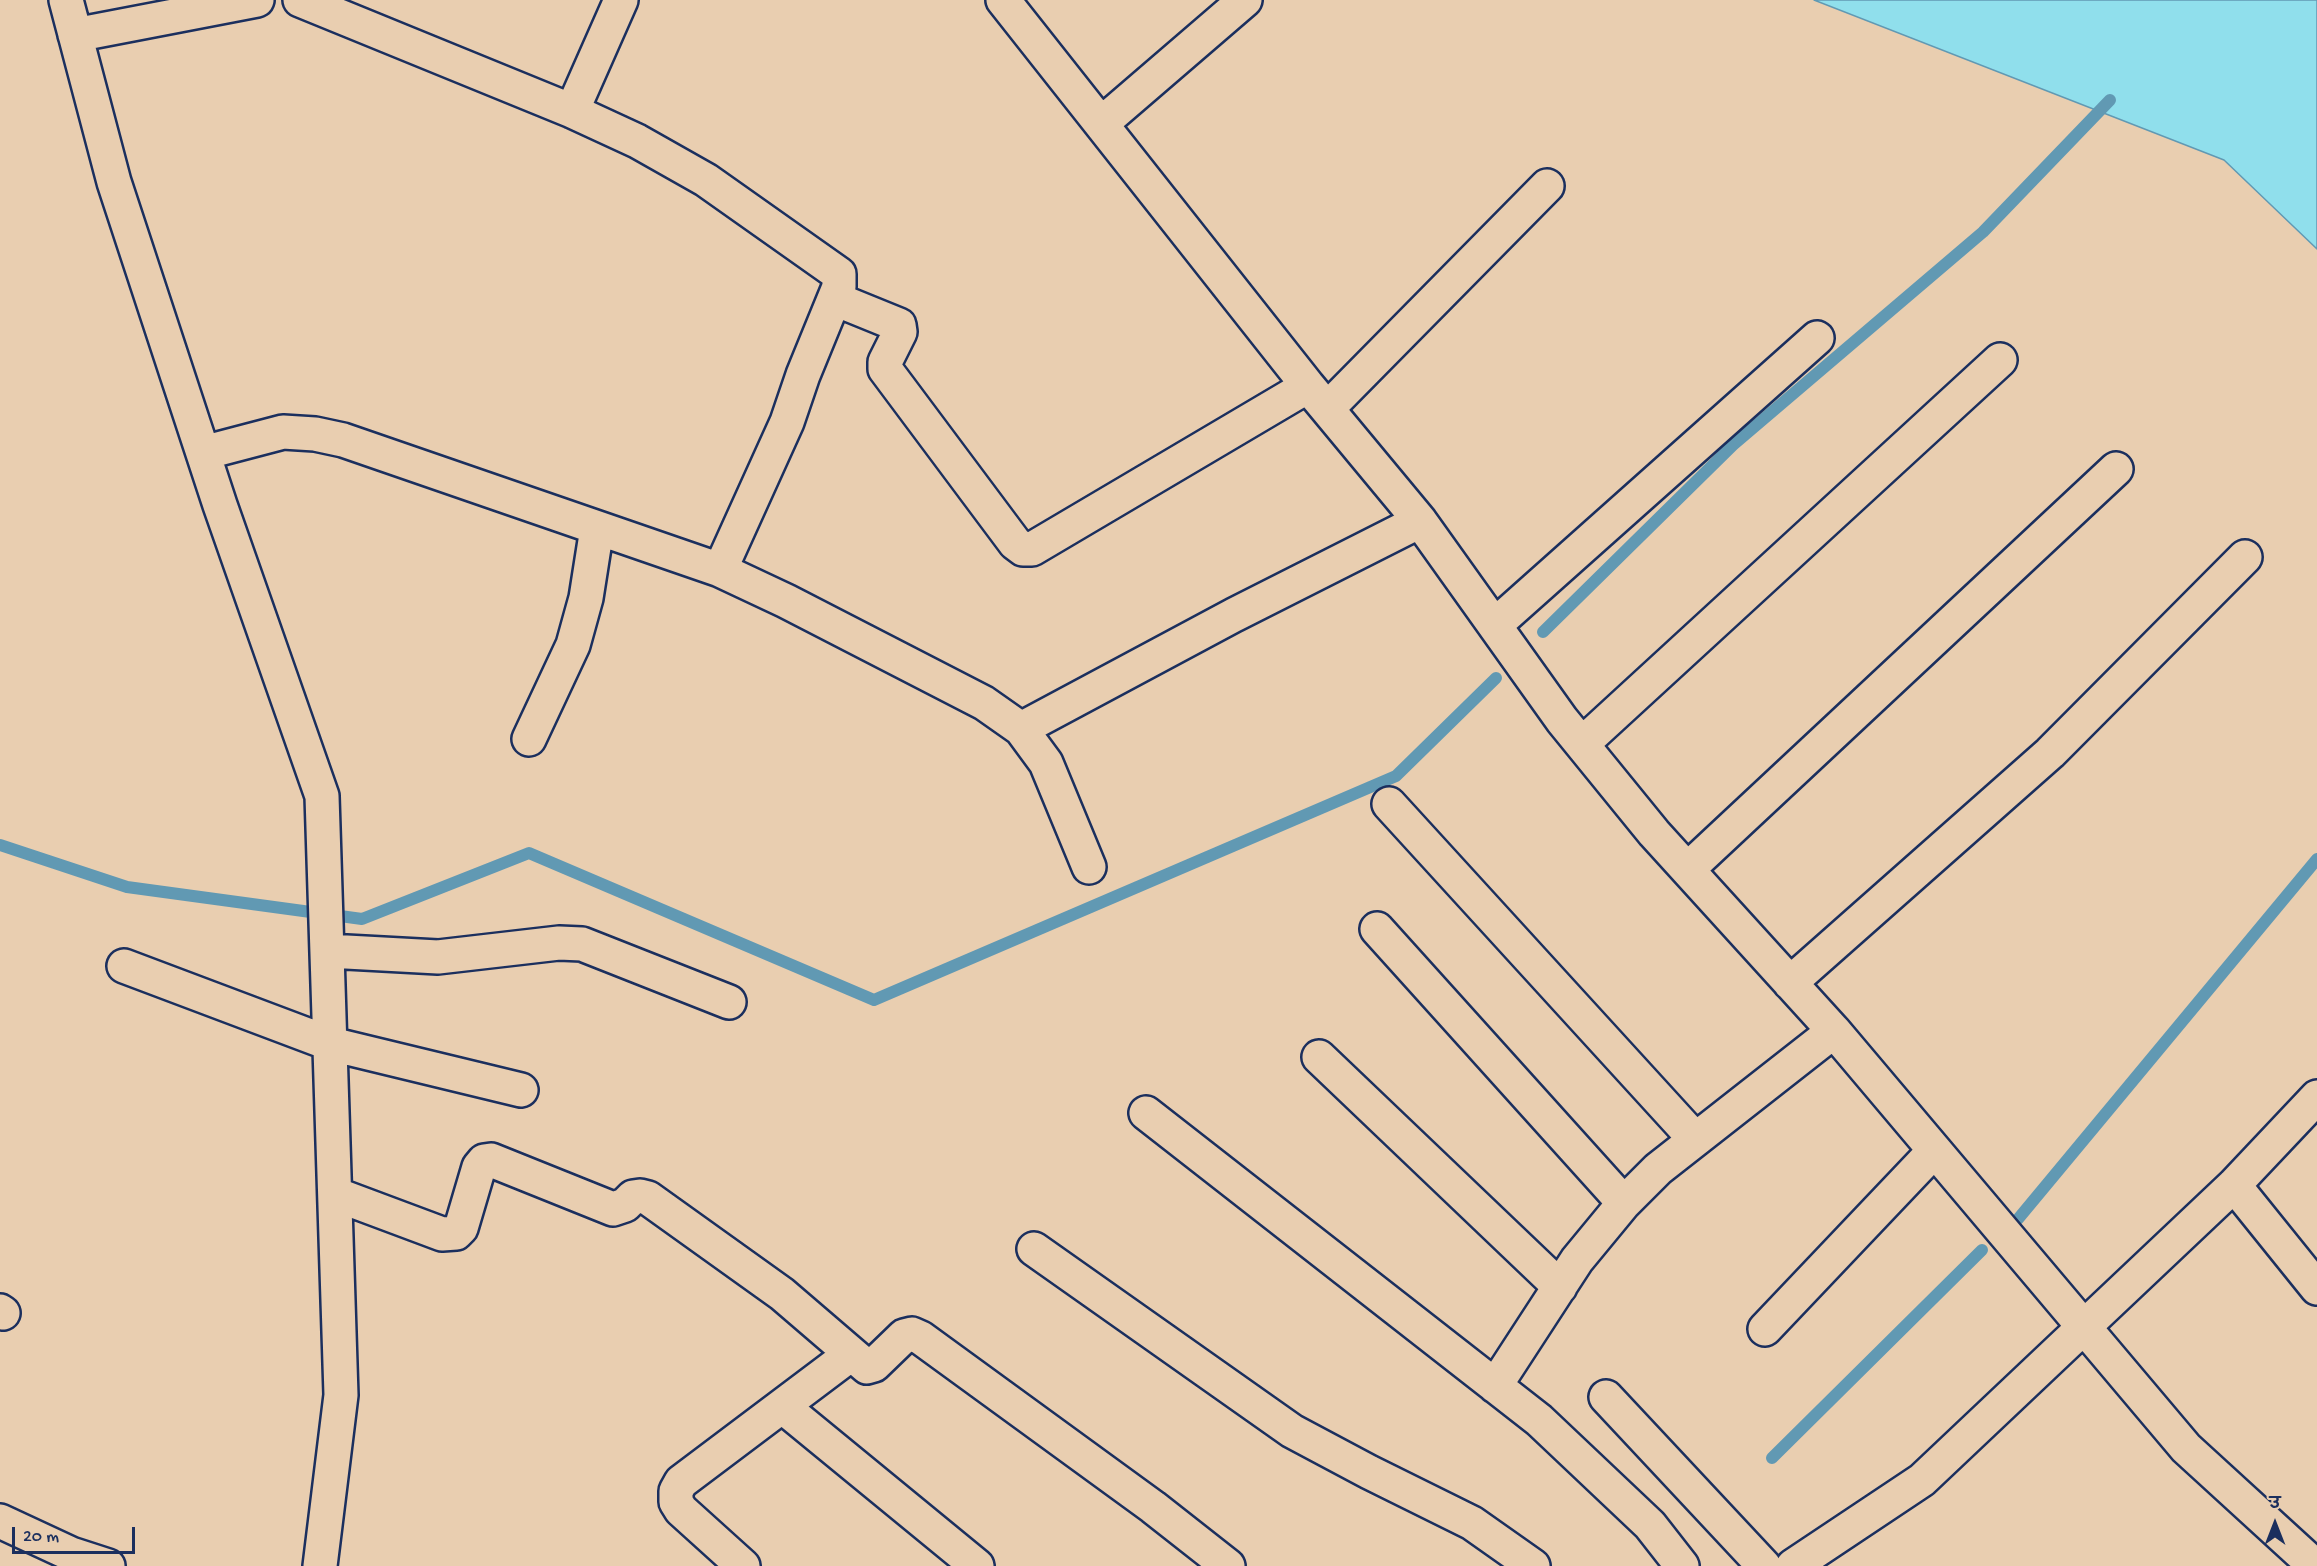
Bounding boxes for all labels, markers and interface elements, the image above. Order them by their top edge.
north arrow [2245,1494,2305,1554]
text: उ [2270,1496,2280,1515]
scale bar [15,1515,138,1553]
text: 20 m [23,1527,59,1548]

